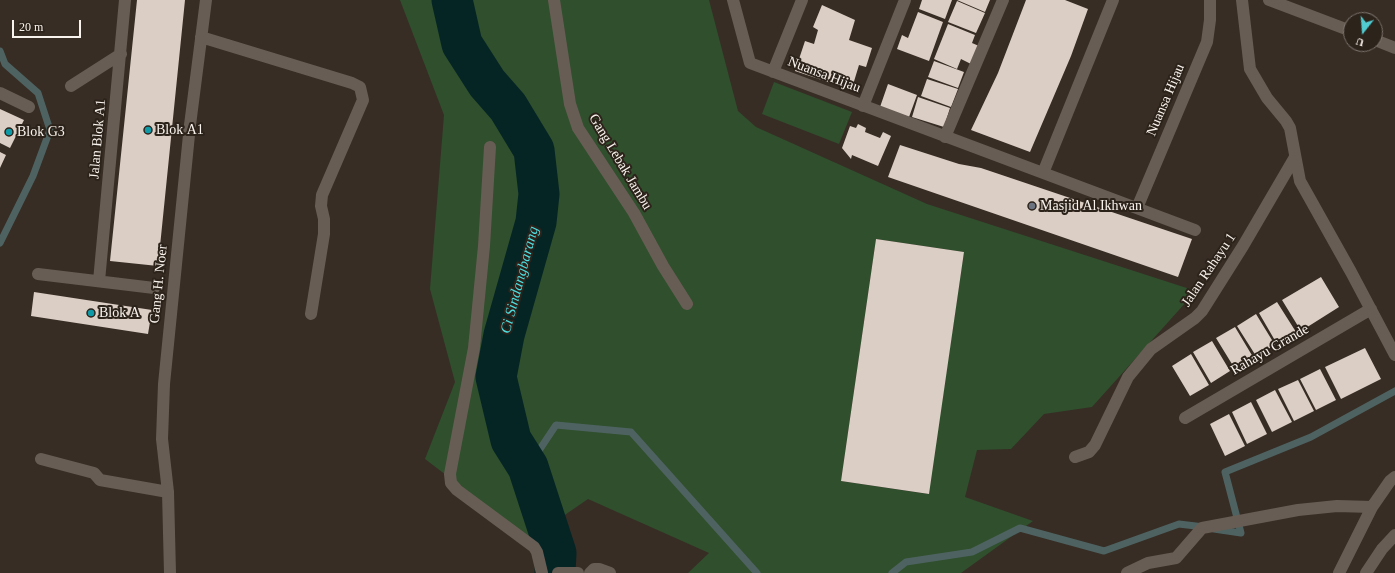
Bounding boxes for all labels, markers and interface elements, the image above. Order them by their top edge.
scale bar [14,12,83,38]
north arrow [1343,12,1383,52]
text: 20 m [19,20,43,34]
text: U [1354,36,1365,49]
street label: Nuansa Hijau [785,53,863,97]
street label: Nuansa Hijau [1143,61,1189,139]
street label: Jalan Blok A1 [86,98,110,180]
street label: Gang Lebak Jambu [585,111,655,213]
place label: Blok A1 [156,122,204,138]
place label: Blok G3 [17,124,65,140]
marker: Blok A1 [143,125,153,135]
marker: Blok G3 [4,127,14,137]
place label: Masjid Al Ikhwan [1040,198,1142,214]
marker: Masjid Al Ikhwan [1027,201,1037,211]
water label: Ci Sindangbarang [497,224,543,336]
street label: Jalan Rahayu 1 [1178,230,1240,310]
street label: Gang H. Noer [147,244,171,324]
place label: Blok A [99,305,140,321]
marker: Blok A [86,308,96,318]
street label: Rahayu Grande [1228,321,1312,379]

